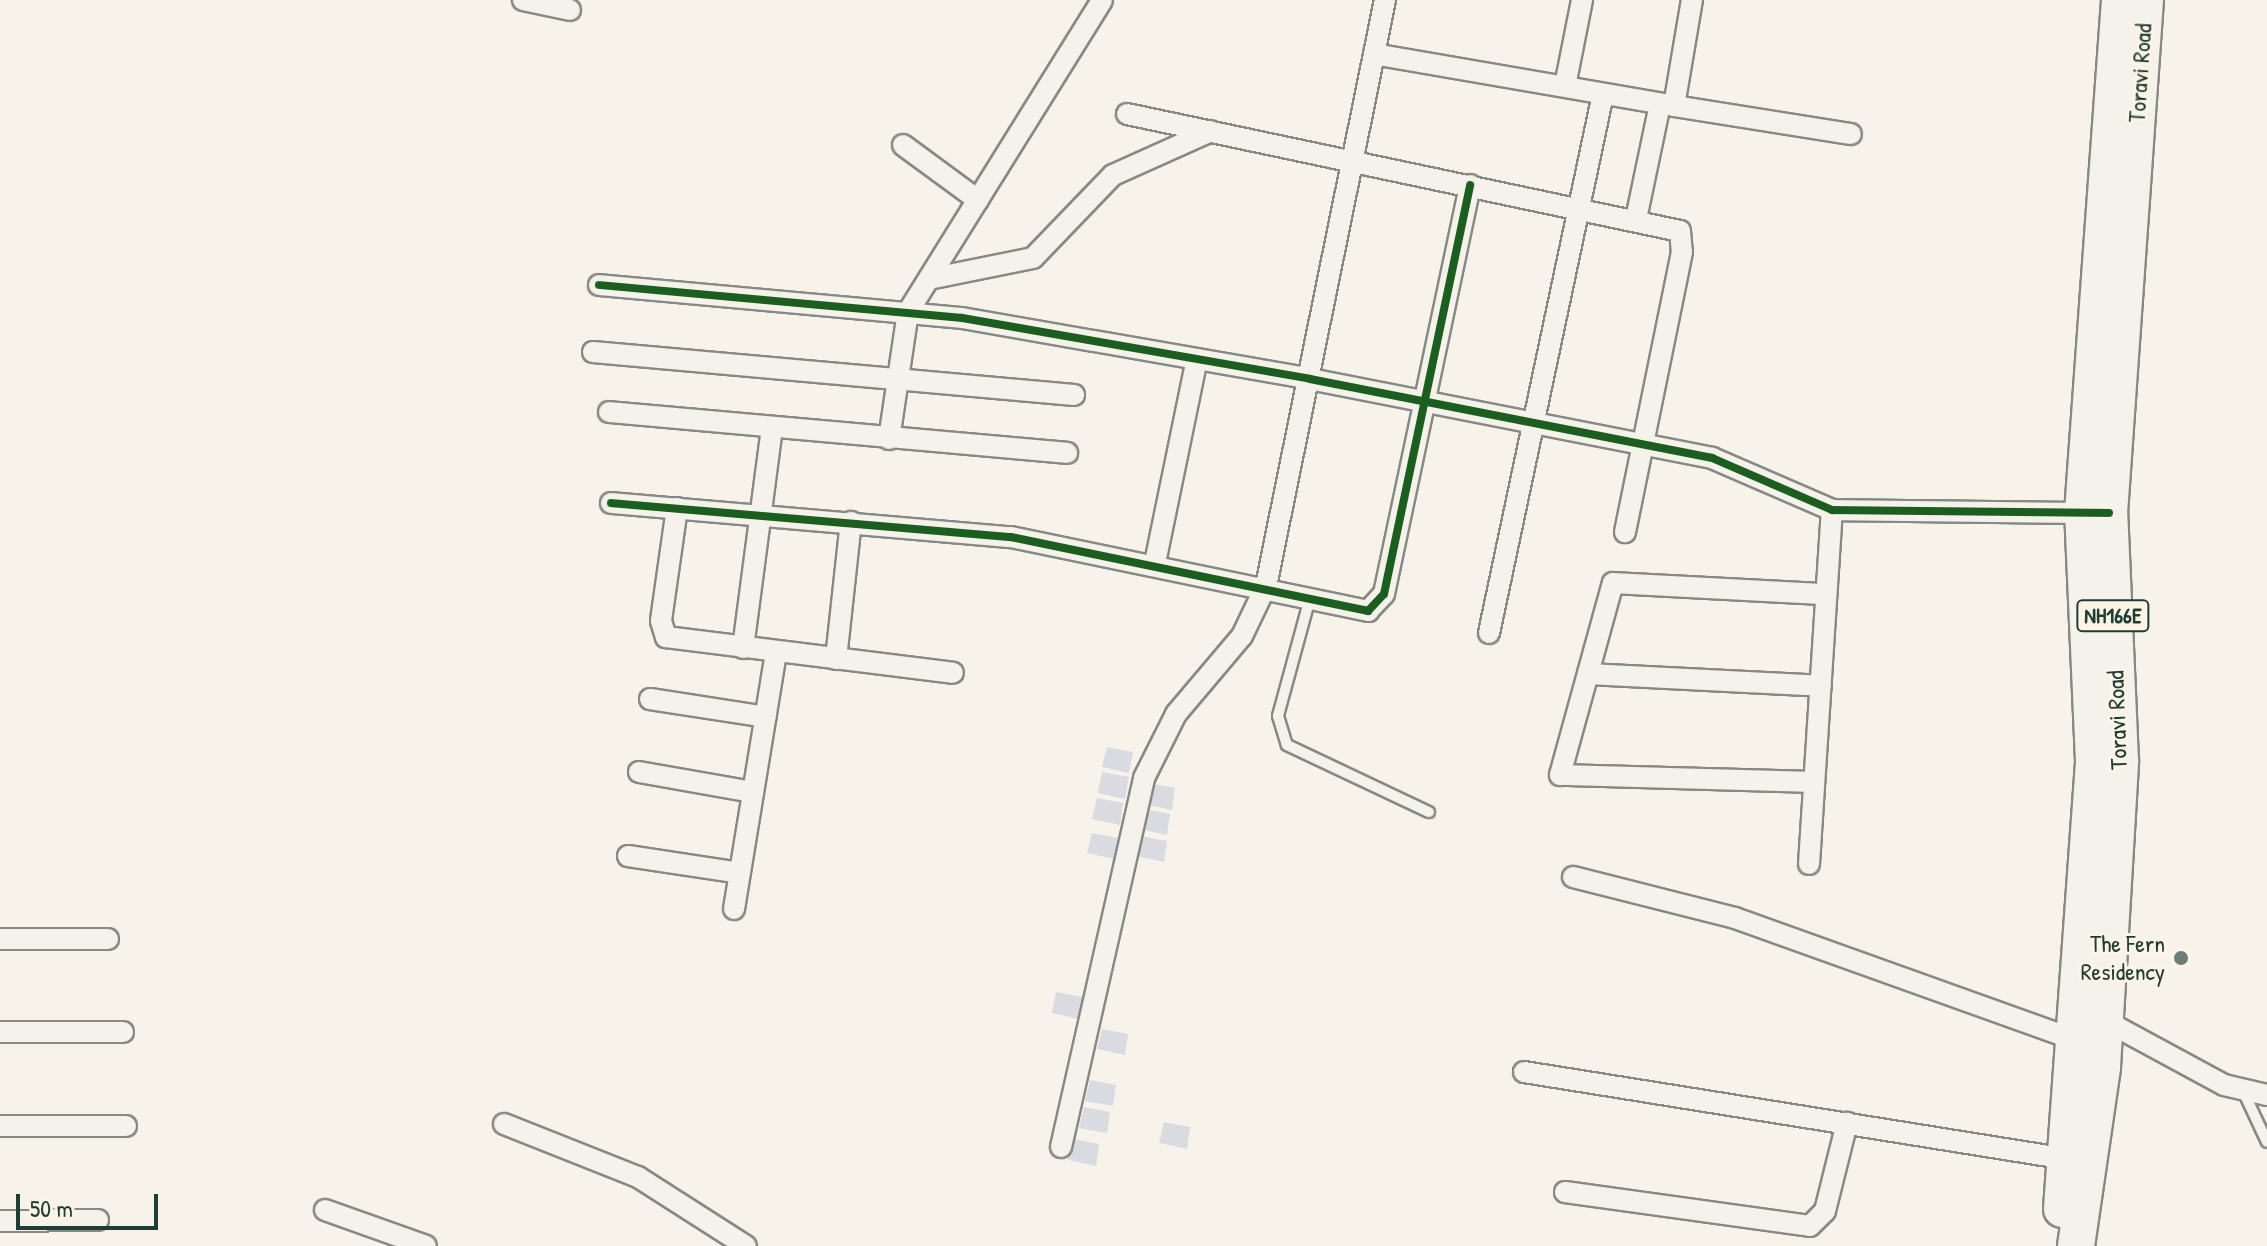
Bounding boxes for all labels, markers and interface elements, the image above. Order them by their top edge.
street label: Toravi Road [2122,22,2158,124]
road number: NH166E [2075,598,2151,634]
street label: Toravi Road [2101,670,2133,770]
place label: The Fern Residency [2081,930,2165,986]
marker: The Fern Residency [2172,949,2190,967]
scale bar [20,1178,162,1228]
text: 50 m [30,1192,73,1224]

